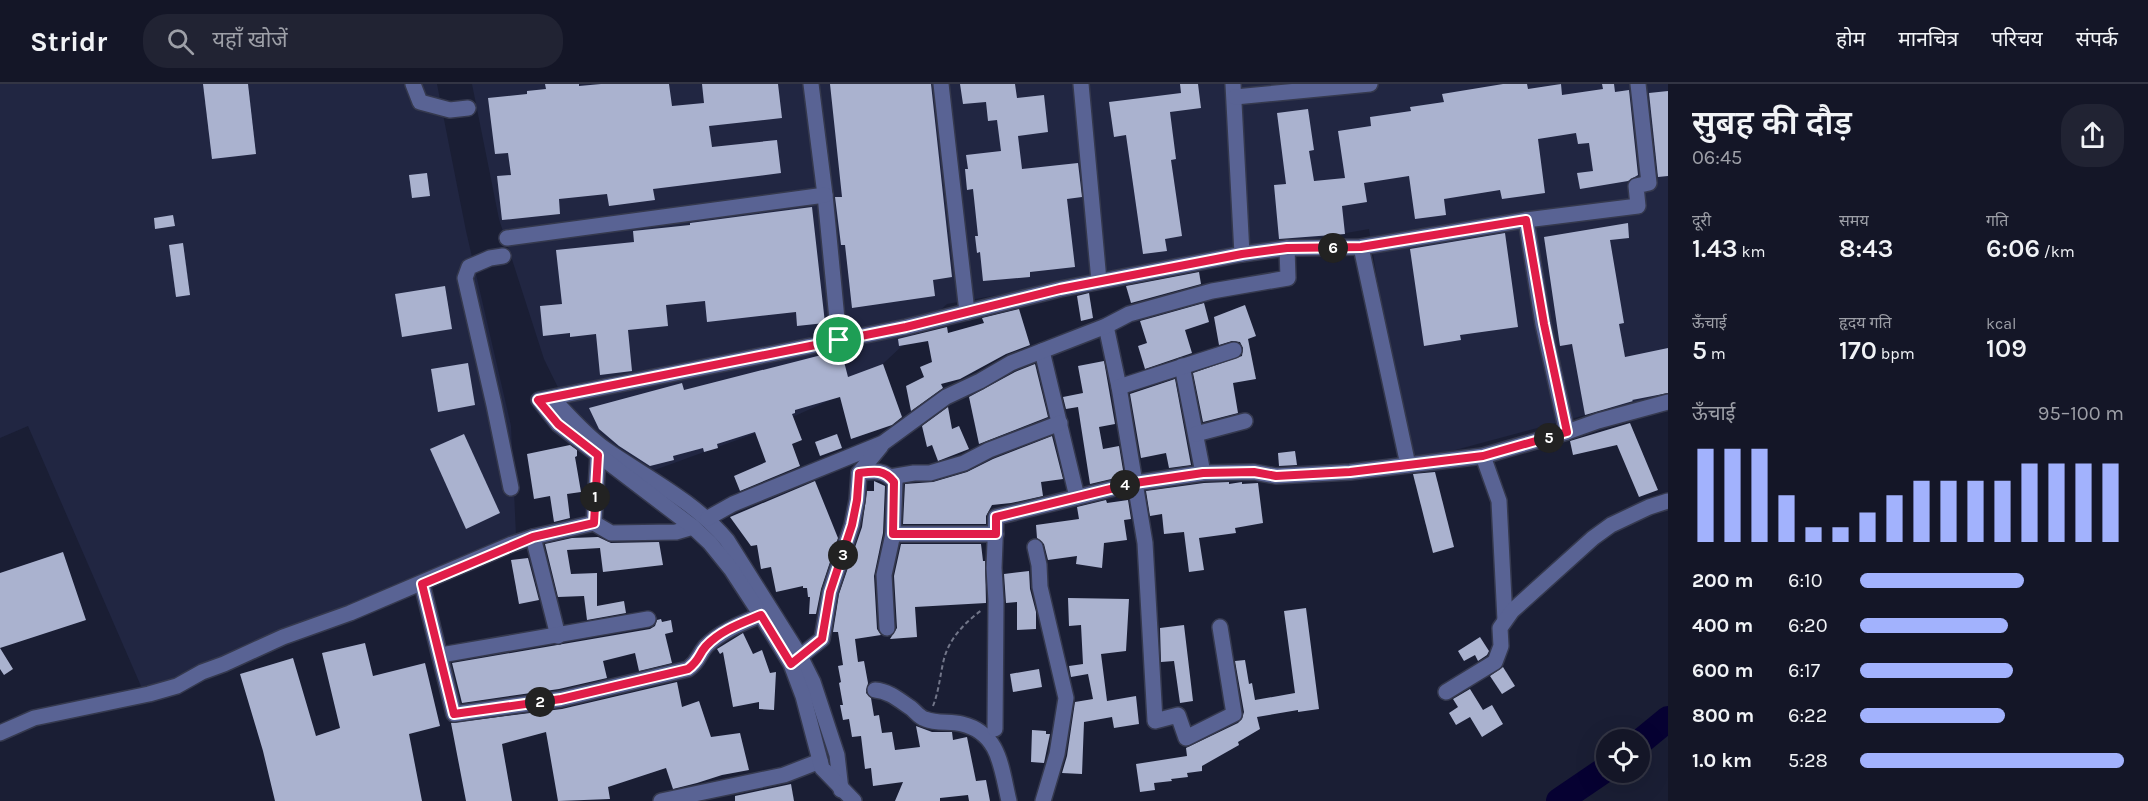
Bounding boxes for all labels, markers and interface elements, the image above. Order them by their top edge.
search box [143,14,563,68]
text: Stridr [30,25,107,58]
icon: search [164,25,197,58]
text: यहाँ खोजें [212,27,288,53]
text: होम [1836,27,1865,51]
text: मानचित्र [1898,27,1958,51]
text: परिचय [1991,27,2043,51]
text: संपर्क [2076,27,2118,51]
text: सुबह की दौड़ [1692,104,1852,142]
button: share [2061,104,2124,167]
text: 06:45 [1692,146,1742,169]
text: दूरी [1692,211,1711,230]
text: समय [1839,211,1869,230]
text: गति [1986,211,2008,230]
pin: 6 [1318,233,1348,263]
text: 1.43 [1692,233,1738,264]
text: 8:43 [1839,233,1893,264]
text: 6:06 [1986,233,2040,264]
text: 6 [1328,238,1338,257]
text: km [1738,242,1765,261]
text: /km [2040,242,2075,261]
text: ऊँचाई [1692,313,1727,332]
text: हृदय गति [1839,313,1892,332]
pin [813,314,864,365]
text: kcal [1986,314,2017,333]
icon: arrive [822,323,855,356]
text: 109 [1986,333,2027,364]
text: 5 [1692,335,1707,366]
text: 170 [1839,335,1877,366]
text: m [1707,344,1726,363]
text: bpm [1877,344,1915,363]
text: ऊँचाई [1692,402,1735,425]
text: 95–100 m [2038,402,2124,425]
pin: 5 [1534,423,1564,453]
text: 5 [1544,428,1554,447]
pin: 4 [1110,470,1140,500]
text: 4 [1120,475,1130,494]
pin: 1 [580,482,610,512]
text: 1 [592,487,598,506]
pin: 3 [828,540,858,570]
text: 3 [838,545,848,564]
text: 200 m [1692,569,1753,592]
text: 6:10 [1788,569,1823,592]
text: 400 m [1692,614,1753,637]
text: 6:20 [1788,614,1828,637]
text: 600 m [1692,659,1753,682]
text: 6:17 [1788,659,1820,682]
pin: 2 [525,687,555,717]
text: 2 [535,692,545,711]
text: 800 m [1692,704,1754,727]
text: 6:22 [1788,704,1827,727]
map controls [1596,729,1650,783]
button: locate [1596,729,1650,783]
text: 1.0 km [1692,749,1752,772]
text: 5:28 [1788,749,1828,772]

